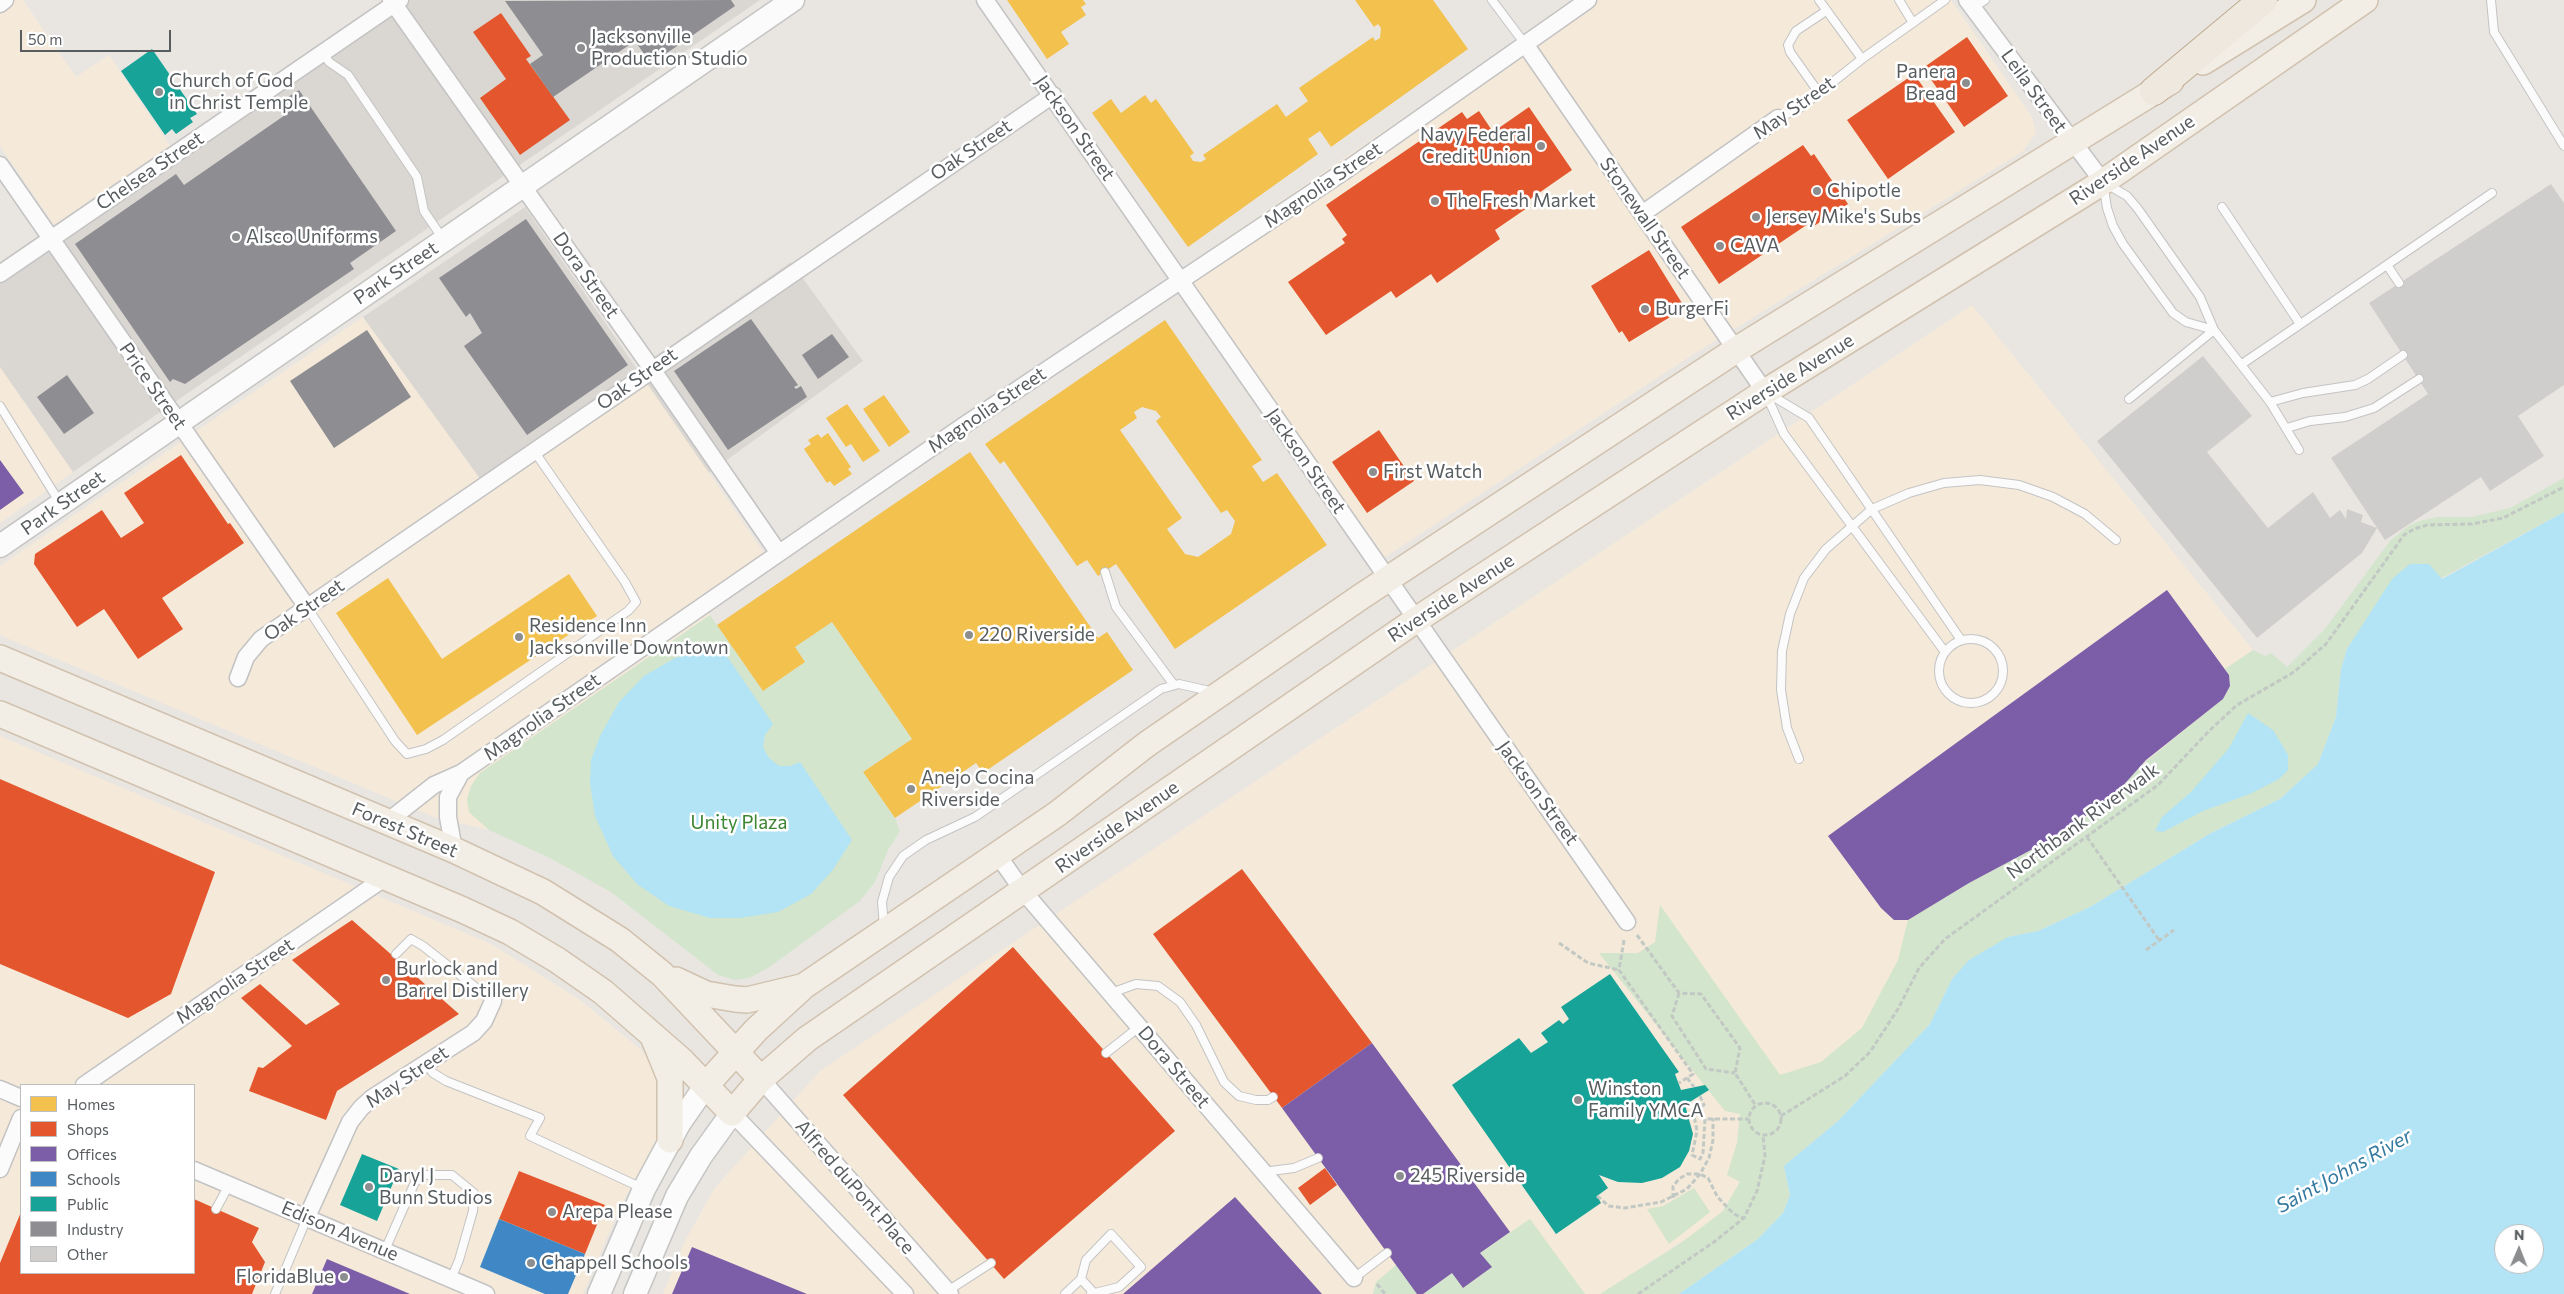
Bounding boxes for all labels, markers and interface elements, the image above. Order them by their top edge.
scale bar [22,20,174,52]
place label: Jacksonville Production Studio [591,26,748,70]
text: 50 m [28,30,62,48]
marker: Jacksonville Production Studio [575,42,587,54]
street label: Leila Street [1996,45,2072,137]
place label: Panera Bread [1896,61,1956,105]
place label: Church of God in Christ Temple [169,70,308,114]
street label: Jackson Street [1030,71,1120,185]
street label: May Street [1749,71,1839,145]
marker: Panera Bread [1960,77,1972,89]
marker: Church of God in Christ Temple [153,86,165,98]
street label: Riverside Avenue [2065,110,2199,210]
street label: Oak Street [926,115,1016,185]
place label: Navy Federal Credit Union [1420,124,1531,168]
street label: Chelsea Street [92,127,208,215]
street label: Magnolia Street [1260,137,1386,233]
marker: Navy Federal Credit Union [1535,140,1547,152]
street label: Stonewall Street [1595,153,1695,283]
place label: Chipotle [1827,180,1901,202]
marker: Chipotle [1811,185,1823,197]
place label: The Fresh Market [1445,190,1596,212]
marker: The Fresh Market [1429,195,1441,207]
place label: Jersey Mike's Subs [1766,206,1921,228]
marker: Jersey Mike's Subs [1750,211,1762,223]
place label: Alsco Uniforms [246,226,378,248]
street label: Dora Street [548,227,624,323]
marker: Alsco Uniforms [230,231,242,243]
place label: CAVA [1730,235,1780,257]
street label: Park Street [349,236,443,310]
marker: CAVA [1714,240,1726,252]
place label: BurgerFi [1655,298,1729,320]
marker: BurgerFi [1639,303,1651,315]
street label: Riverside Avenue [1722,329,1858,425]
street label: Price Street [115,338,191,434]
street label: Oak Street [592,343,682,415]
street label: Magnolia Street [924,362,1050,458]
street label: Jackson Street [1261,404,1351,518]
place label: First Watch [1383,461,1482,483]
street label: Park Street [17,466,109,540]
marker: First Watch [1367,466,1379,478]
street label: Riverside Avenue [1384,549,1518,647]
street label: Oak Street [259,574,349,646]
place label: Residence Inn Jacksonville Downtown [529,615,729,659]
place label: 220 Riverside [979,624,1095,646]
marker: 220 Riverside [963,629,975,641]
marker: Residence Inn Jacksonville Downtown [513,631,525,643]
street label: Magnolia Street [479,668,605,766]
street label: Jackson Street [1493,736,1583,850]
street label: Northbank Riverwalk [2002,758,2164,884]
place label: Anejo Cocina Riverside [921,767,1034,811]
street label: Riverside Avenue [1051,776,1183,878]
marker: Anejo Cocina Riverside [905,783,917,795]
street label: Forest Street [349,797,461,863]
park label: Unity Plaza [691,812,787,834]
street label: Magnolia Street [172,933,298,1029]
place label: Burlock and Barrel Distillery [396,958,529,1002]
marker: Burlock and Barrel Distillery [380,974,392,986]
street label: Dora Street [1133,1021,1215,1113]
street label: May Street [361,1041,453,1113]
place label: Winston Family YMCA [1588,1078,1704,1122]
legend [20,1084,195,1274]
marker: Winston Family YMCA [1572,1094,1584,1106]
text: Homes [67,1095,115,1113]
street label: Alfred duPont Place [791,1115,919,1259]
text: Shops [67,1120,109,1138]
water label: Saint Johns River [2272,1124,2416,1218]
text: Offices [67,1145,117,1163]
place label: Daryl J Bunn Studios [379,1165,492,1209]
place label: 245 Riverside [1410,1165,1525,1187]
text: Schools [67,1170,120,1188]
marker: 245 Riverside [1394,1170,1406,1182]
marker: Daryl J Bunn Studios [363,1181,375,1193]
text: Public [67,1195,109,1213]
street label: Edison Avenue [278,1196,402,1266]
place label: Arepa Please [562,1201,673,1223]
marker: Arepa Please [546,1206,558,1218]
text: Industry [67,1220,124,1238]
north arrow [2494,1224,2544,1274]
text: N [2514,1226,2525,1243]
text: Other [67,1245,108,1263]
place label: Chappell Schools [541,1252,688,1274]
marker: Chappell Schools [525,1257,537,1269]
place label: FloridaBlue [236,1266,334,1288]
marker: FloridaBlue [338,1271,350,1283]

